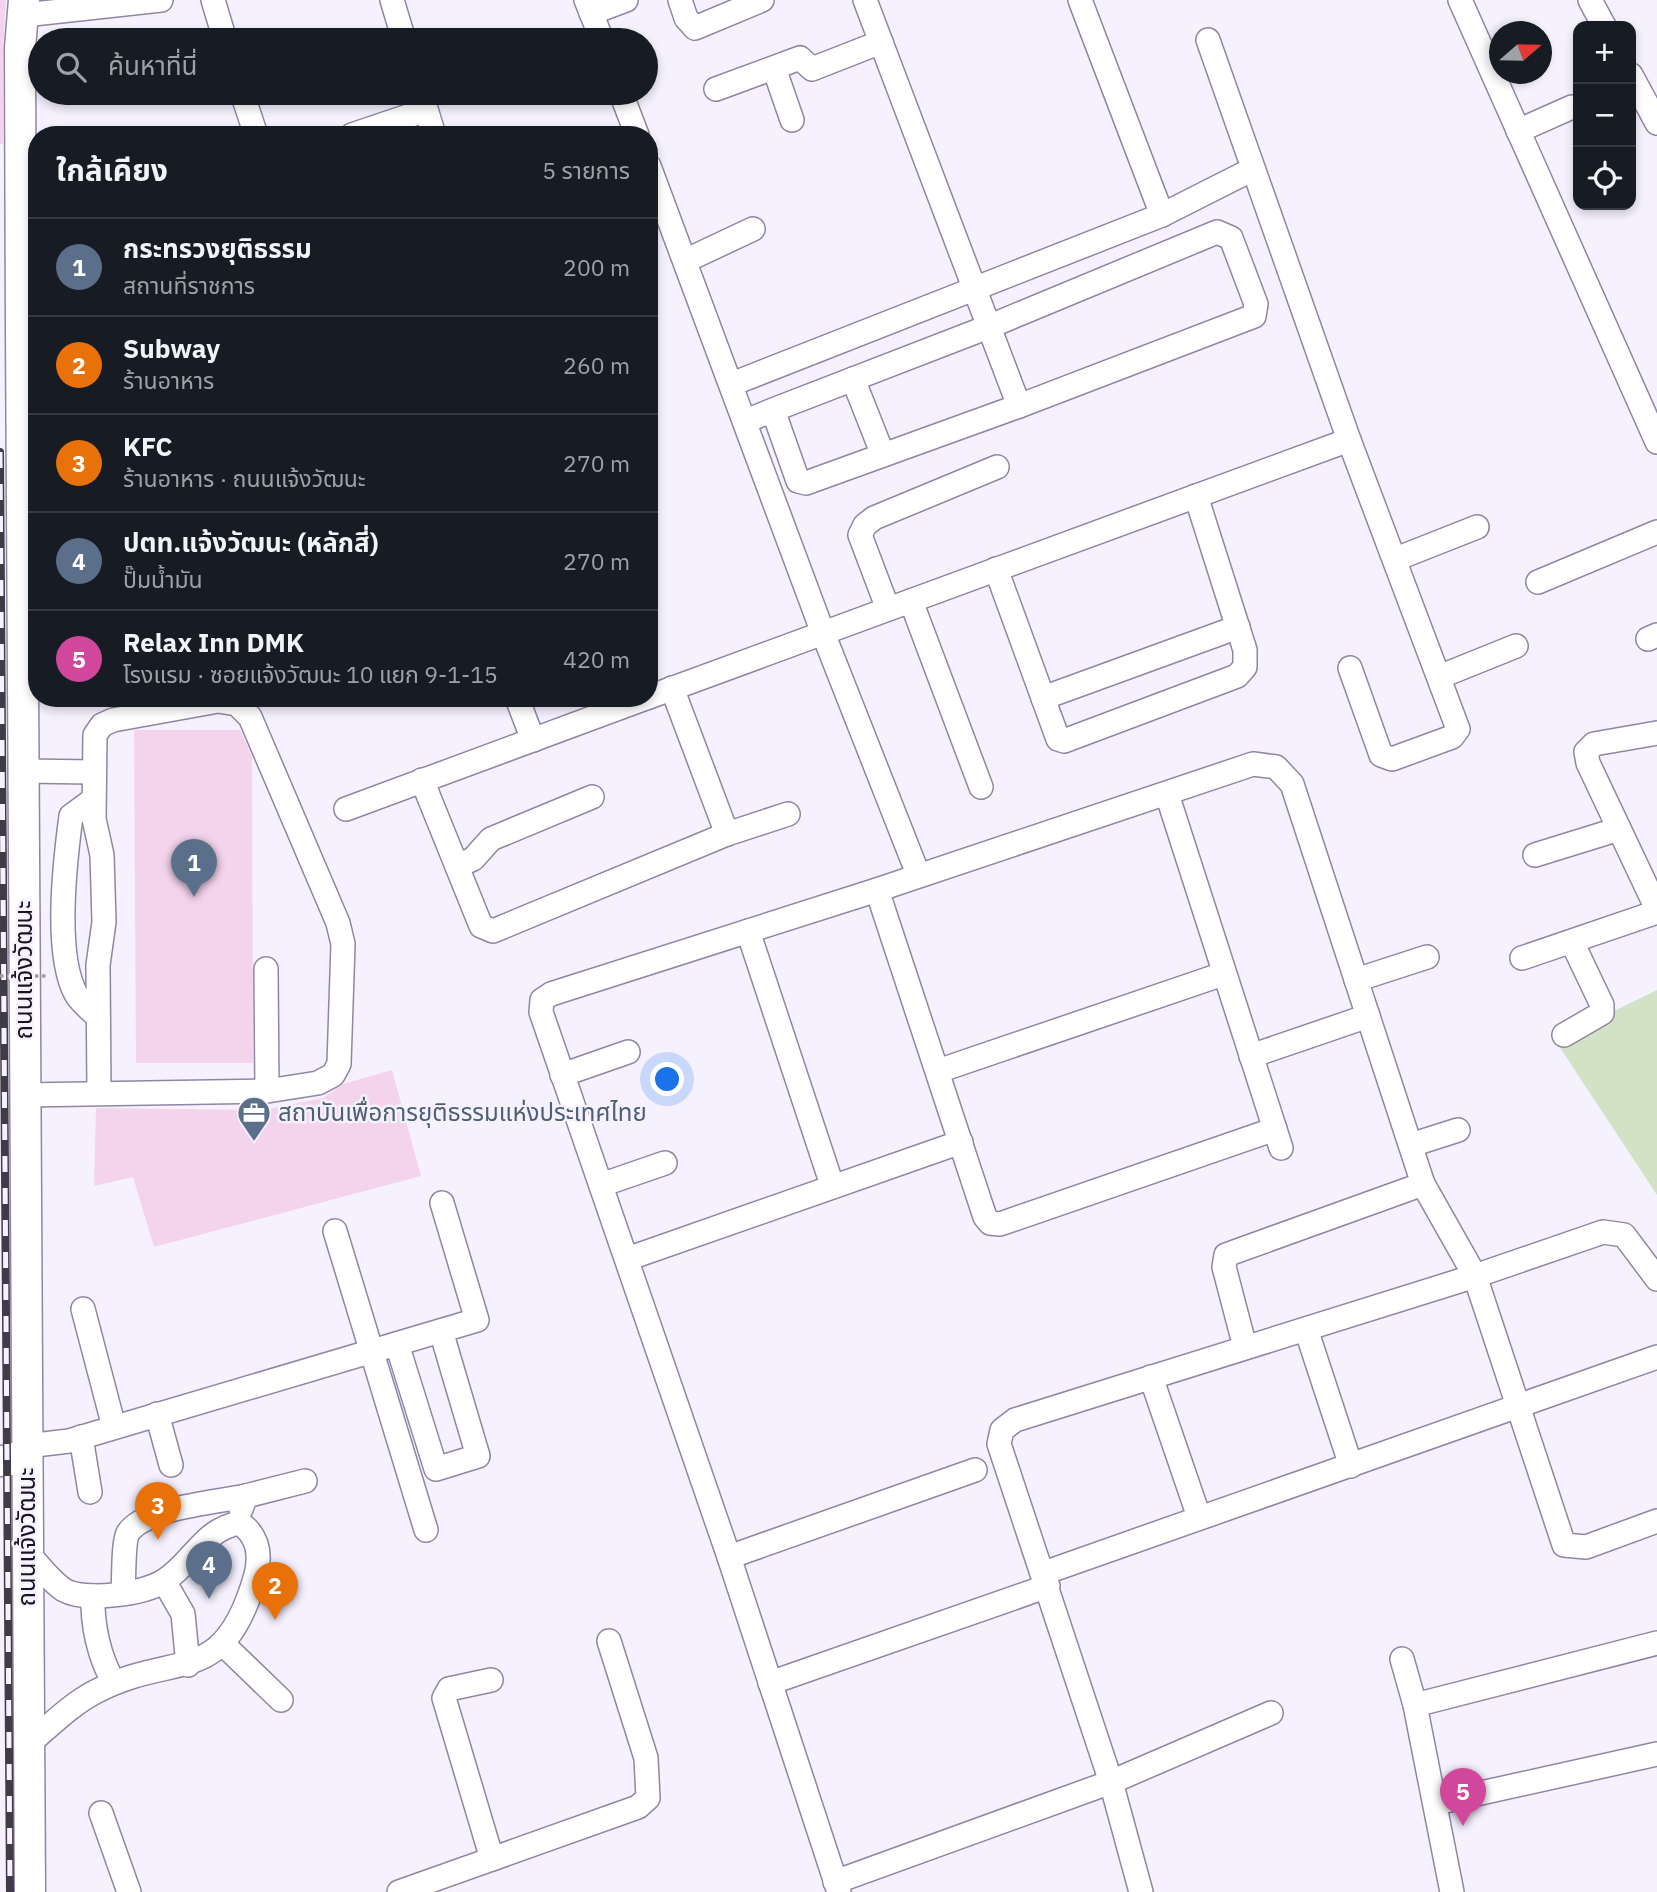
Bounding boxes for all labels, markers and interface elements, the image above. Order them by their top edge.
north arrow [1489,21,1552,84]
map controls [1573,21,1636,210]
button: + [1573,21,1636,84]
search box [28,28,658,105]
icon: search [52,48,90,86]
text: ค้นหาที่นี่ [108,48,198,82]
button: − [1573,84,1636,147]
button: locate [1573,147,1636,210]
text: ใกล้เคียง [56,150,168,189]
text: 5 รายการ [542,155,630,185]
text: กระทรวงยุติธรรม [123,231,312,265]
text: 1 [72,252,86,282]
text: 200 m [563,252,630,282]
text: สถานที่ราชการ [123,270,255,300]
text: Subway [123,331,220,365]
text: 2 [72,350,86,380]
text: 260 m [563,350,630,380]
text: ร้านอาหาร [123,365,214,395]
text: KFC [123,429,172,463]
text: 3 [72,448,86,478]
text: 270 m [563,448,630,478]
text: ร้านอาหาร · ถนนแจ้งวัฒนะ [123,463,366,493]
text: ปตท.แจ้งวัฒนะ (หลักสี่) [123,525,379,559]
text: 4 [72,546,86,576]
text: 270 m [563,546,630,576]
text: ปั๊มน้ำมัน [123,564,203,594]
text: Relax Inn DMK [123,625,304,659]
text: 5 [72,644,86,674]
text: 420 m [563,644,630,674]
text: โรงแรม · ซอยแจ้งวัฒนะ 10 แยก 9-1-15 [123,659,498,689]
pin: 1 [171,839,217,897]
street label: ถนนแจ้งวัฒนะ [7,901,39,1039]
your location [650,1062,684,1096]
office icon: สถาบันเพื่อการยุติธรรมแห่งประเทศไทย [235,1094,273,1143]
place label: สถาบันเพื่อการยุติธรรมแห่งประเทศไทย [278,1096,647,1128]
street label: ถนนแจ้งวัฒนะ [10,1468,42,1606]
pin: 3 [135,1482,181,1540]
pin: 4 [186,1541,232,1599]
pin: 2 [252,1562,298,1620]
pin: 5 [1440,1768,1486,1826]

